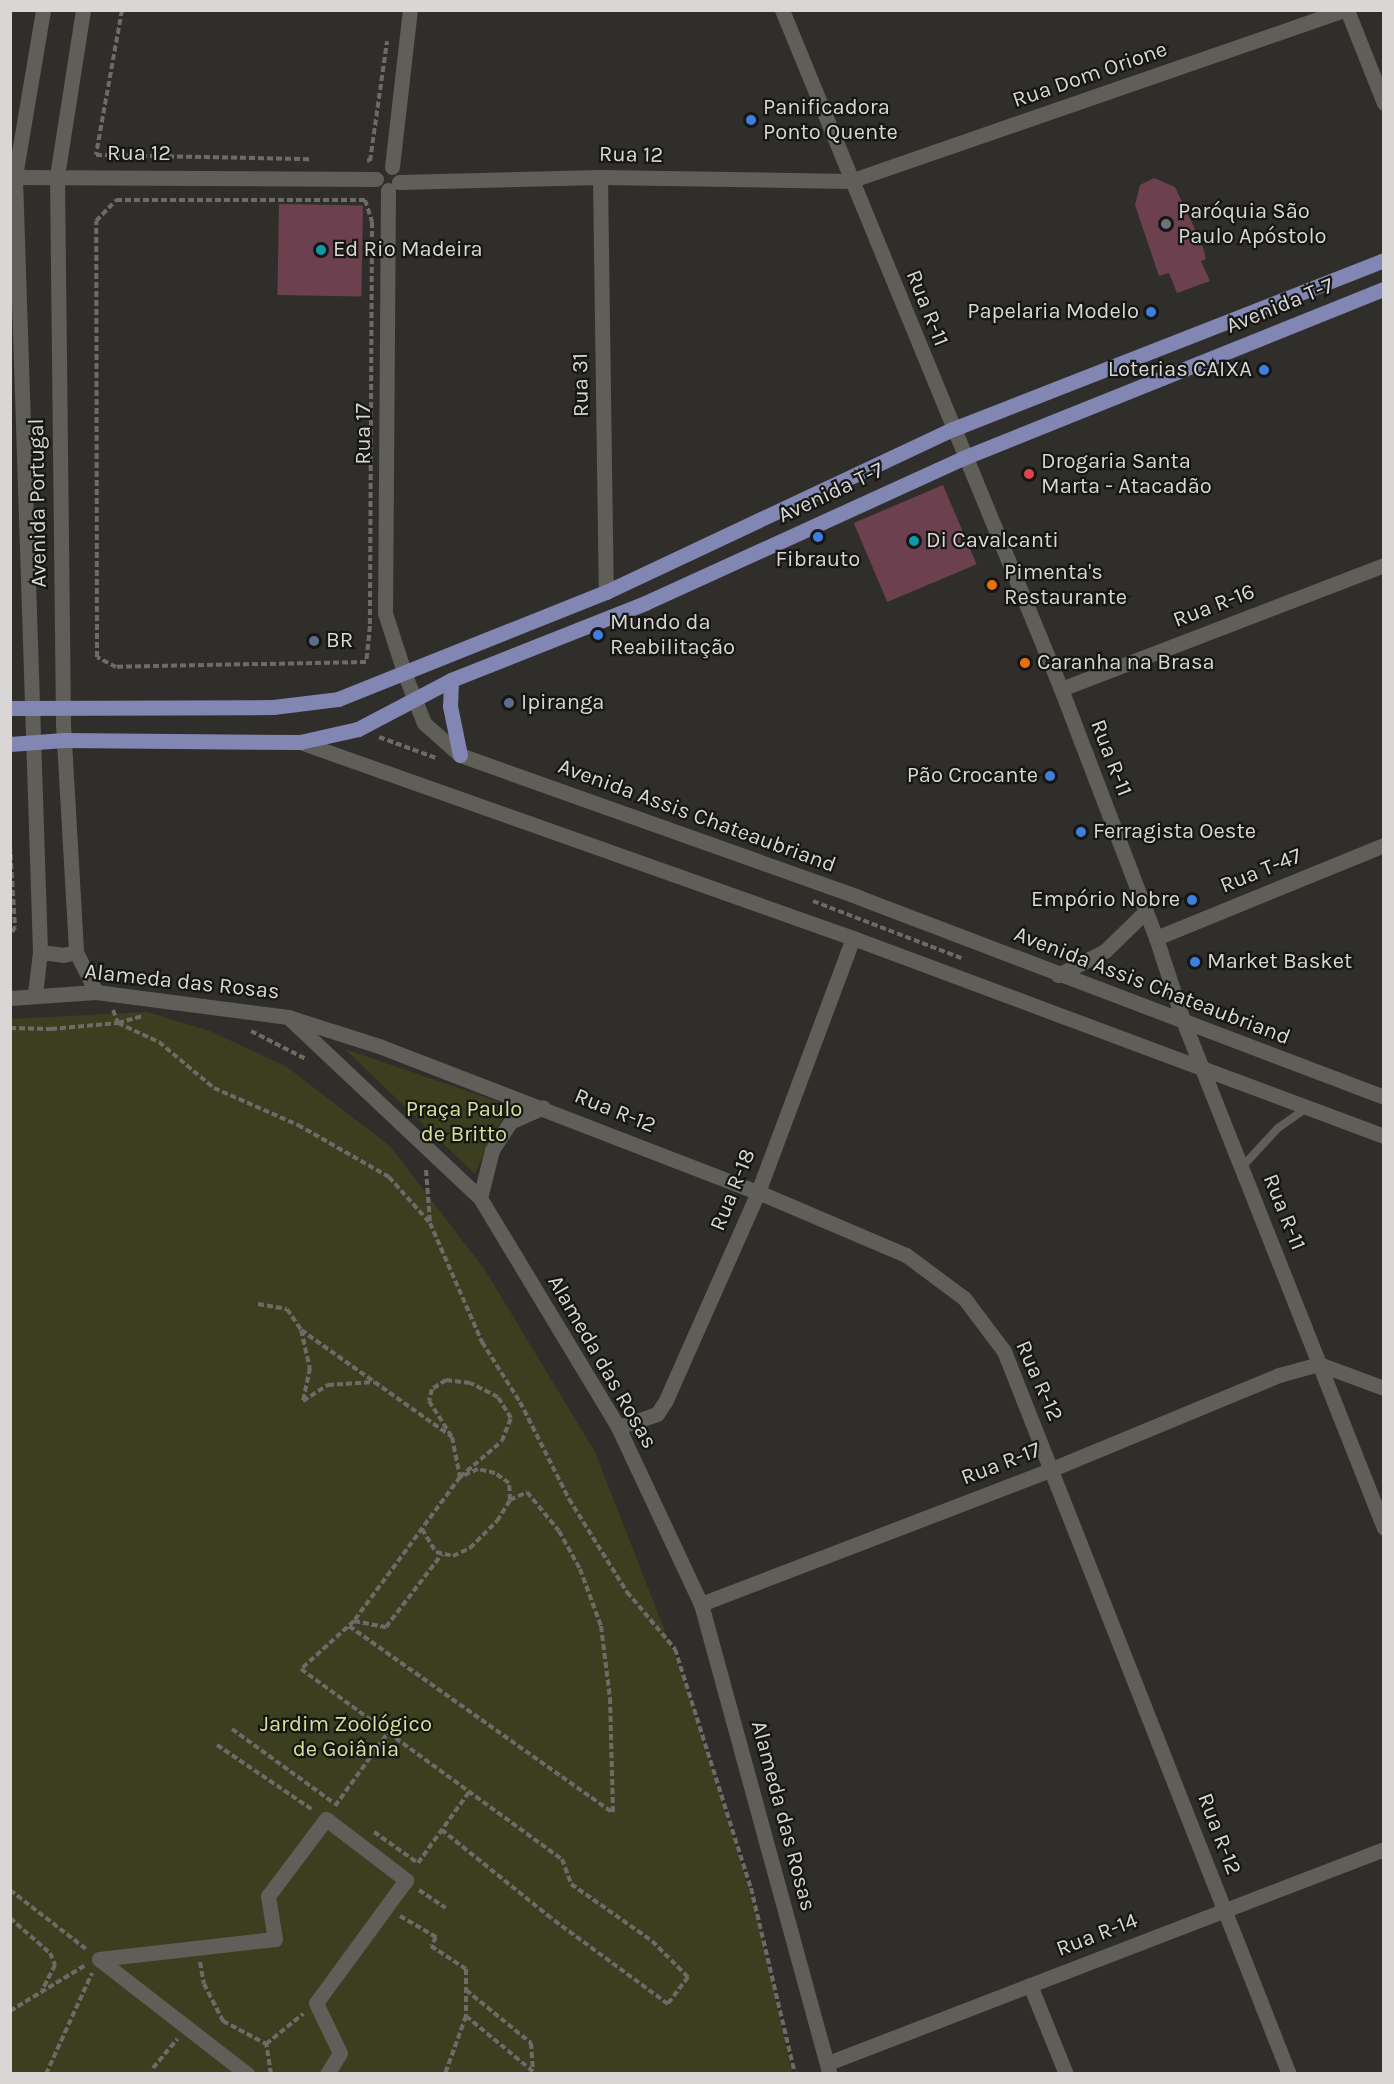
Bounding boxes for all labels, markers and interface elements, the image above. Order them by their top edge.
street label: Rua Dom Orione [1009,36,1171,114]
place label: Panificadora Ponto Quente [763,94,898,146]
marker: Panificadora Ponto Quente [744,113,758,127]
street label: Rua 12 [107,141,171,167]
street label: Rua 12 [599,141,663,169]
place label: Paróquia São Paulo Apóstolo [1178,198,1327,249]
marker: Paróquia São Paulo Apóstolo [1159,217,1173,231]
place label: Ed Rio Madeira [333,237,483,263]
marker: Ed Rio Madeira [314,243,328,257]
street label: Rua R-11 [900,266,954,350]
street label: Avenida T-7 [1222,272,1338,340]
place label: Papelaria Modelo [967,299,1139,325]
marker: Papelaria Modelo [1144,305,1158,319]
street label: Rua 31 [567,353,595,417]
place label: Loterias CAIXA [1108,357,1252,383]
marker: Loterias CAIXA [1257,363,1271,377]
street label: Rua 17 [351,403,377,465]
street label: Avenida Portugal [23,418,53,588]
place label: Drogaria Santa Marta - Atacadão [1041,448,1212,500]
street label: Avenida T-7 [774,457,888,529]
marker: Drogaria Santa Marta - Atacadão [1022,467,1036,481]
place label: Di Cavalcanti [926,528,1059,554]
marker: Fibrauto [811,530,825,544]
marker: Di Cavalcanti [907,534,921,548]
place label: Fibrauto [776,547,860,573]
place label: Pimenta's Restaurante [1004,559,1127,610]
marker: Pimenta's Restaurante [985,578,999,592]
street label: Rua R-16 [1170,578,1258,634]
place label: Mundo da Reabilitação [610,609,735,660]
place label: BR [326,628,353,654]
marker: Mundo da Reabilitação [591,628,605,642]
marker: BR [307,634,321,648]
place label: Caranha na Brasa [1037,650,1215,676]
marker: Caranha na Brasa [1018,656,1032,670]
place label: Ipiranga [521,690,604,716]
marker: Ipiranga [502,696,516,710]
street label: Rua R-11 [1084,716,1138,800]
street label: Avenida Assis Chateaubriand [555,753,839,879]
place label: Pão Crocante [907,763,1038,789]
marker: Pão Crocante [1043,769,1057,783]
place label: Ferragista Oeste [1093,819,1256,845]
marker: Ferragista Oeste [1074,825,1088,839]
street label: Rua T-47 [1216,843,1306,899]
place label: Empório Nobre [1031,887,1180,913]
marker: Empório Nobre [1185,893,1199,907]
street label: Avenida Assis Chateaubriand [1010,921,1294,1051]
place label: Market Basket [1207,949,1352,975]
marker: Market Basket [1188,955,1202,969]
street label: Alameda das Rosas [83,959,281,1005]
street label: Rua R-12 [571,1083,659,1139]
park label: Praça Paulo de Britto [406,1096,522,1148]
street label: Rua R-18 [705,1145,761,1235]
street label: Rua R-11 [1257,1170,1311,1254]
street label: Alameda das Rosas [542,1271,662,1453]
street label: Rua R-12 [1010,1337,1068,1425]
street label: Rua R-17 [958,1437,1044,1491]
park label: Jardim Zoológico de Goiânia [260,1711,432,1762]
street label: Alameda das Rosas [745,1718,821,1914]
street label: Rua R-12 [1191,1789,1247,1879]
street label: Rua R-14 [1053,1907,1141,1963]

